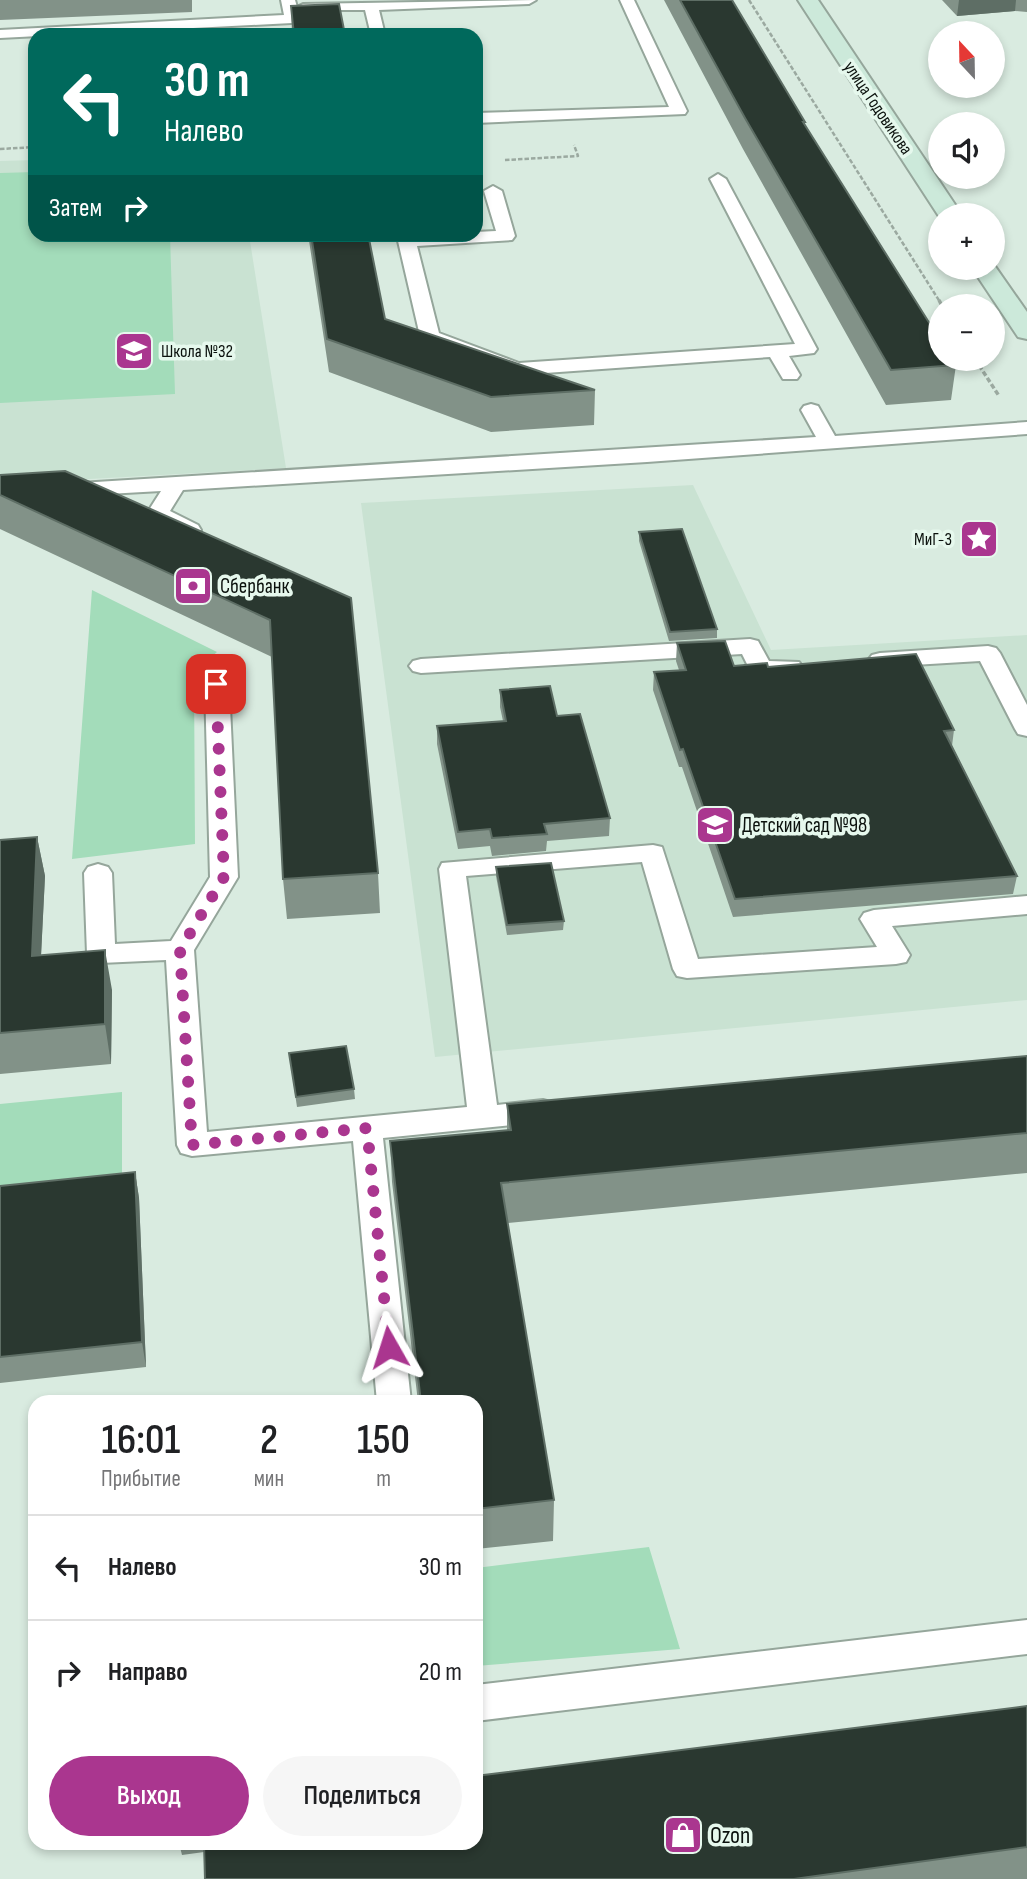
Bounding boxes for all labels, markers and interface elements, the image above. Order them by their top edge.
north arrow [928,21,1004,98]
map controls [928,21,1005,371]
text: 30 m [164,52,249,111]
icon: left [49,56,140,147]
street label: улица Годовикова [839,57,917,159]
text: Налево [164,112,244,151]
button: sound [928,112,1005,189]
icon: right [116,189,154,227]
text: Затем [49,193,102,224]
button: + [928,203,1005,280]
button: − [928,294,1005,371]
school or university icon: Школа №32 [113,330,155,372]
place label: Школа №32 [161,341,233,362]
place icon: МиГ-3 [958,518,1000,560]
place label: МиГ-3 [914,529,952,550]
bank icon: Сбербанк [172,565,214,607]
place label: Сбербанк [220,574,290,599]
pin [186,654,246,714]
icon: arrive [197,665,235,703]
school or university icon: Детский сад №98 [694,804,736,846]
place label: Детский сад №98 [742,813,867,838]
position arrow [352,1310,426,1384]
text: 16:01 [101,1415,180,1466]
text: 2 [260,1415,278,1466]
text: 150 [357,1415,410,1466]
text: Прибытие [101,1465,181,1493]
text: мин [254,1465,284,1493]
text: m [376,1465,391,1493]
icon: left [49,1549,87,1587]
text: Налево [108,1552,177,1583]
text: 30 m [419,1552,462,1583]
icon: right [49,1654,87,1692]
text: Направо [108,1657,187,1688]
text: 20 m [419,1657,462,1688]
button: Выход [49,1756,249,1836]
button: Поделиться [263,1756,462,1836]
shop icon: Ozon [662,1814,704,1856]
place label: Ozon [710,1821,750,1850]

